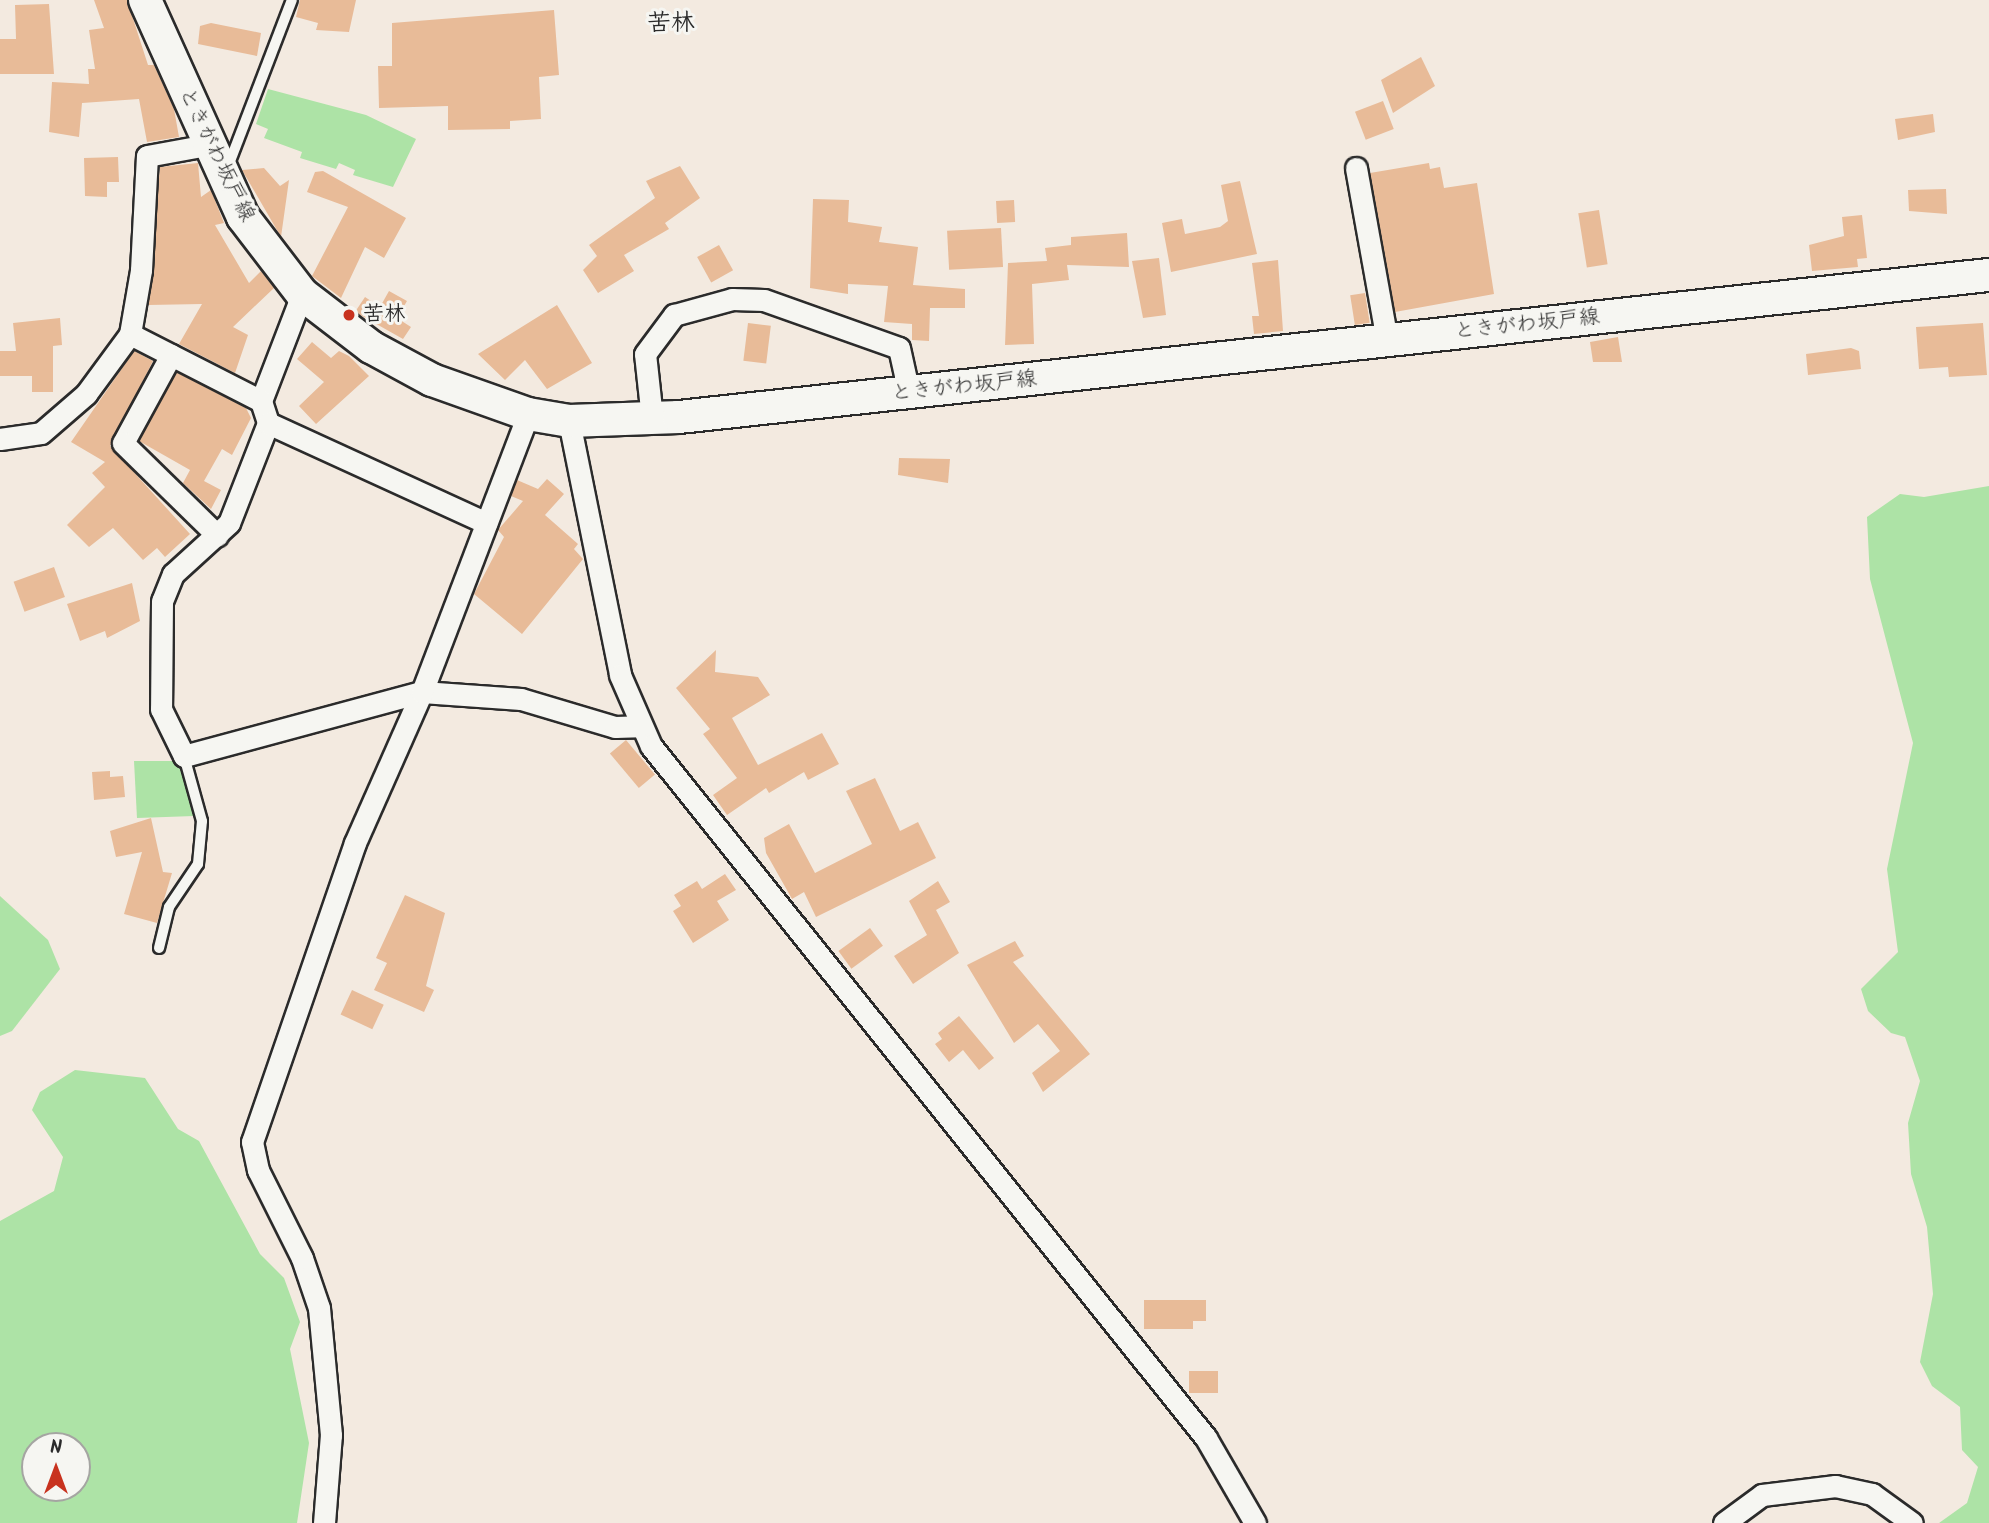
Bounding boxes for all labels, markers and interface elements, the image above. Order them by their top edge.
district label: 苦林 [647,10,695,38]
street label: ときがわ坂戸線 [172,83,260,227]
place label: 苦林 [363,302,405,328]
street label: ときがわ坂戸線 [1453,305,1601,345]
marker: 苦林 [341,307,357,323]
street label: ときがわ坂戸線 [890,367,1038,407]
north arrow [21,1432,91,1502]
text: N [50,1433,62,1463]

